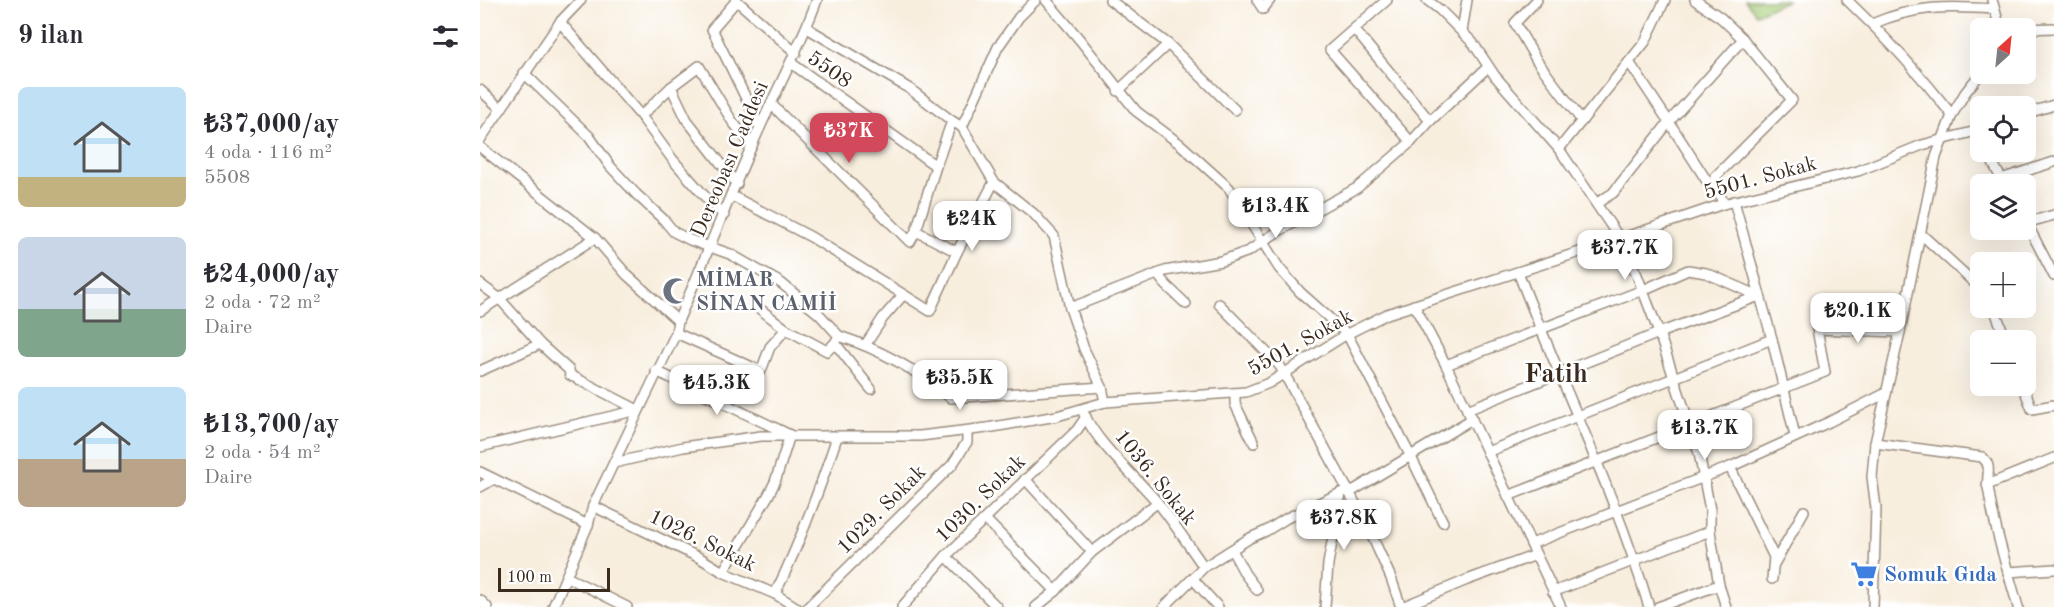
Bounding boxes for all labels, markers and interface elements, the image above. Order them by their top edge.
north arrow [1970,18,2036,84]
map controls [1970,18,2036,396]
icon: filters [429,20,462,53]
text: 9 ilan [18,23,84,49]
street label: 5508 [803,48,855,93]
street label: Dereobası Caddesi [688,78,773,241]
button: locate [1970,96,2036,162]
icon: home [66,111,138,183]
text: ₺37,000/ay [204,112,339,138]
pin: ₺37K [813,113,885,164]
text: ₺37K [824,122,874,142]
text: 4 oda · 116 m² [204,143,332,163]
street label: 5501. Sokak [1702,153,1819,204]
text: 5508 [204,168,250,188]
button: layers [1970,174,2036,240]
pin: ₺13.4K [1227,188,1325,239]
text: ₺13.4K [1242,197,1310,217]
pin: ₺24K [936,201,1008,252]
text: ₺24K [947,210,997,230]
pin: ₺37.7K [1576,230,1674,281]
text: ₺37.7K [1591,239,1659,259]
button: + [1970,252,2036,318]
icon: home [66,261,138,333]
text: ₺24,000/ay [204,262,339,288]
place label: MİMAR SİNAN CAMİİ [696,267,837,315]
mosque icon: MİMAR SİNAN CAMİİ [661,276,691,306]
text: 2 oda · 72 m² [204,293,321,313]
pin: ₺20.1K [1809,293,1907,344]
text: ₺20.1K [1824,302,1892,322]
street label: 5501. Sokak [1245,306,1357,381]
text: Daire [204,318,252,338]
button: − [1970,330,2036,396]
pin: ₺35.5K [911,360,1009,411]
district label: Fatih [1524,361,1588,388]
pin: ₺45.3K [668,365,766,416]
text: ₺35.5K [926,369,994,389]
text: ₺45.3K [683,374,751,394]
pin: ₺13.7K [1656,410,1754,461]
icon: home [66,411,138,483]
text: ₺13,700/ay [204,412,339,438]
text: ₺13.7K [1671,419,1739,439]
street label: 1036. Sokak [1110,426,1200,530]
text: 2 oda · 54 m² [204,443,321,463]
street label: 1030. Sokak [932,451,1030,547]
street label: 1029. Sokak [834,462,931,559]
text: Daire [204,468,252,488]
pin: ₺37.8K [1295,500,1393,551]
street label: 1026. Sokak [646,506,759,576]
text: ₺37.8K [1310,509,1378,529]
supermarket icon: Somuk Gıda [1849,559,1879,589]
scale bar [498,565,610,592]
place label: Somuk Gıda [1884,565,1997,586]
text: 100 m [507,570,552,586]

